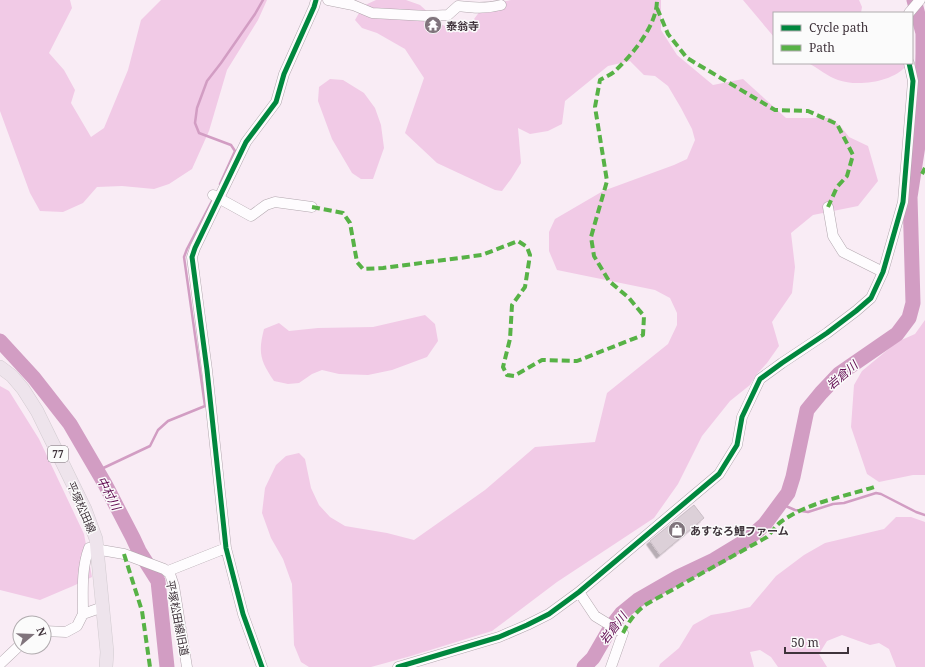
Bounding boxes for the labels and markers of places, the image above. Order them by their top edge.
temple icon: 泰翁寺 [423,15,443,35]
place label: 泰翁寺 [446,18,479,33]
shop icon: あすなろ鯉ファーム [667,520,687,540]
place label: あすなろ鯉ファーム [690,523,789,538]

